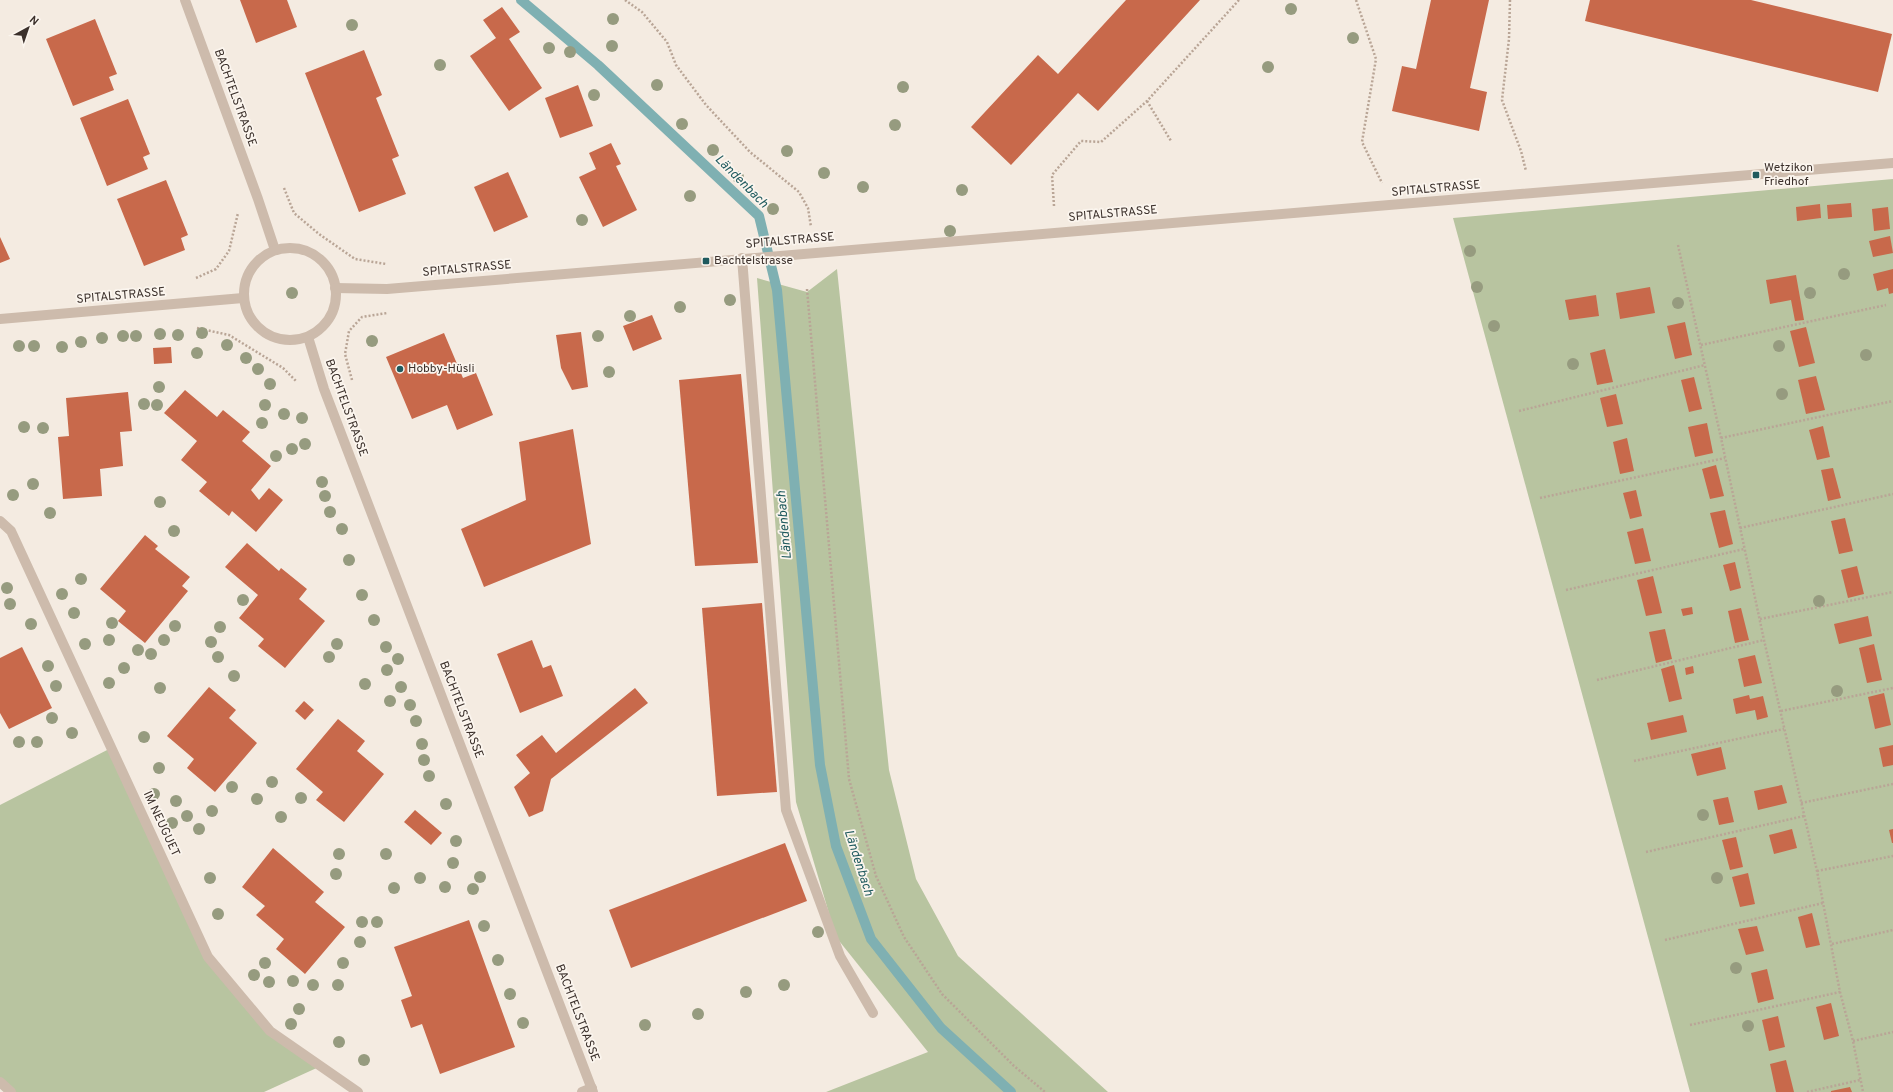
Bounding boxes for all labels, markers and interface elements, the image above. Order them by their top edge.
north arrow [8,8,48,48]
text: N [26,13,41,29]
street label: BACHTELSTRASSE [210,47,260,149]
water label: Ländenbach [711,152,771,212]
place label: Wetzikon Friedhof [1764,160,1813,190]
marker: Wetzikon Friedhof [1751,170,1761,180]
street label: SPITALSTRASSE [1391,177,1481,201]
street label: SPITALSTRASSE [1068,202,1158,226]
street label: SPITALSTRASSE [745,229,835,253]
place label: Bachtelstrasse [714,253,793,269]
marker: Bachtelstrasse [701,256,711,266]
street label: SPITALSTRASSE [422,257,512,281]
street label: SPITALSTRASSE [76,284,166,308]
street label: BACHTELSTRASSE [321,357,371,459]
place label: Hobby-Hüsli [408,361,475,377]
marker: Hobby-Hüsli [395,364,405,374]
water label: Ländenbach [774,490,796,560]
street label: BACHTELSTRASSE [435,659,487,761]
street label: IM NEUGUET [139,789,183,859]
water label: Ländenbach [840,828,876,898]
street label: BACHTELSTRASSE [551,962,603,1064]

